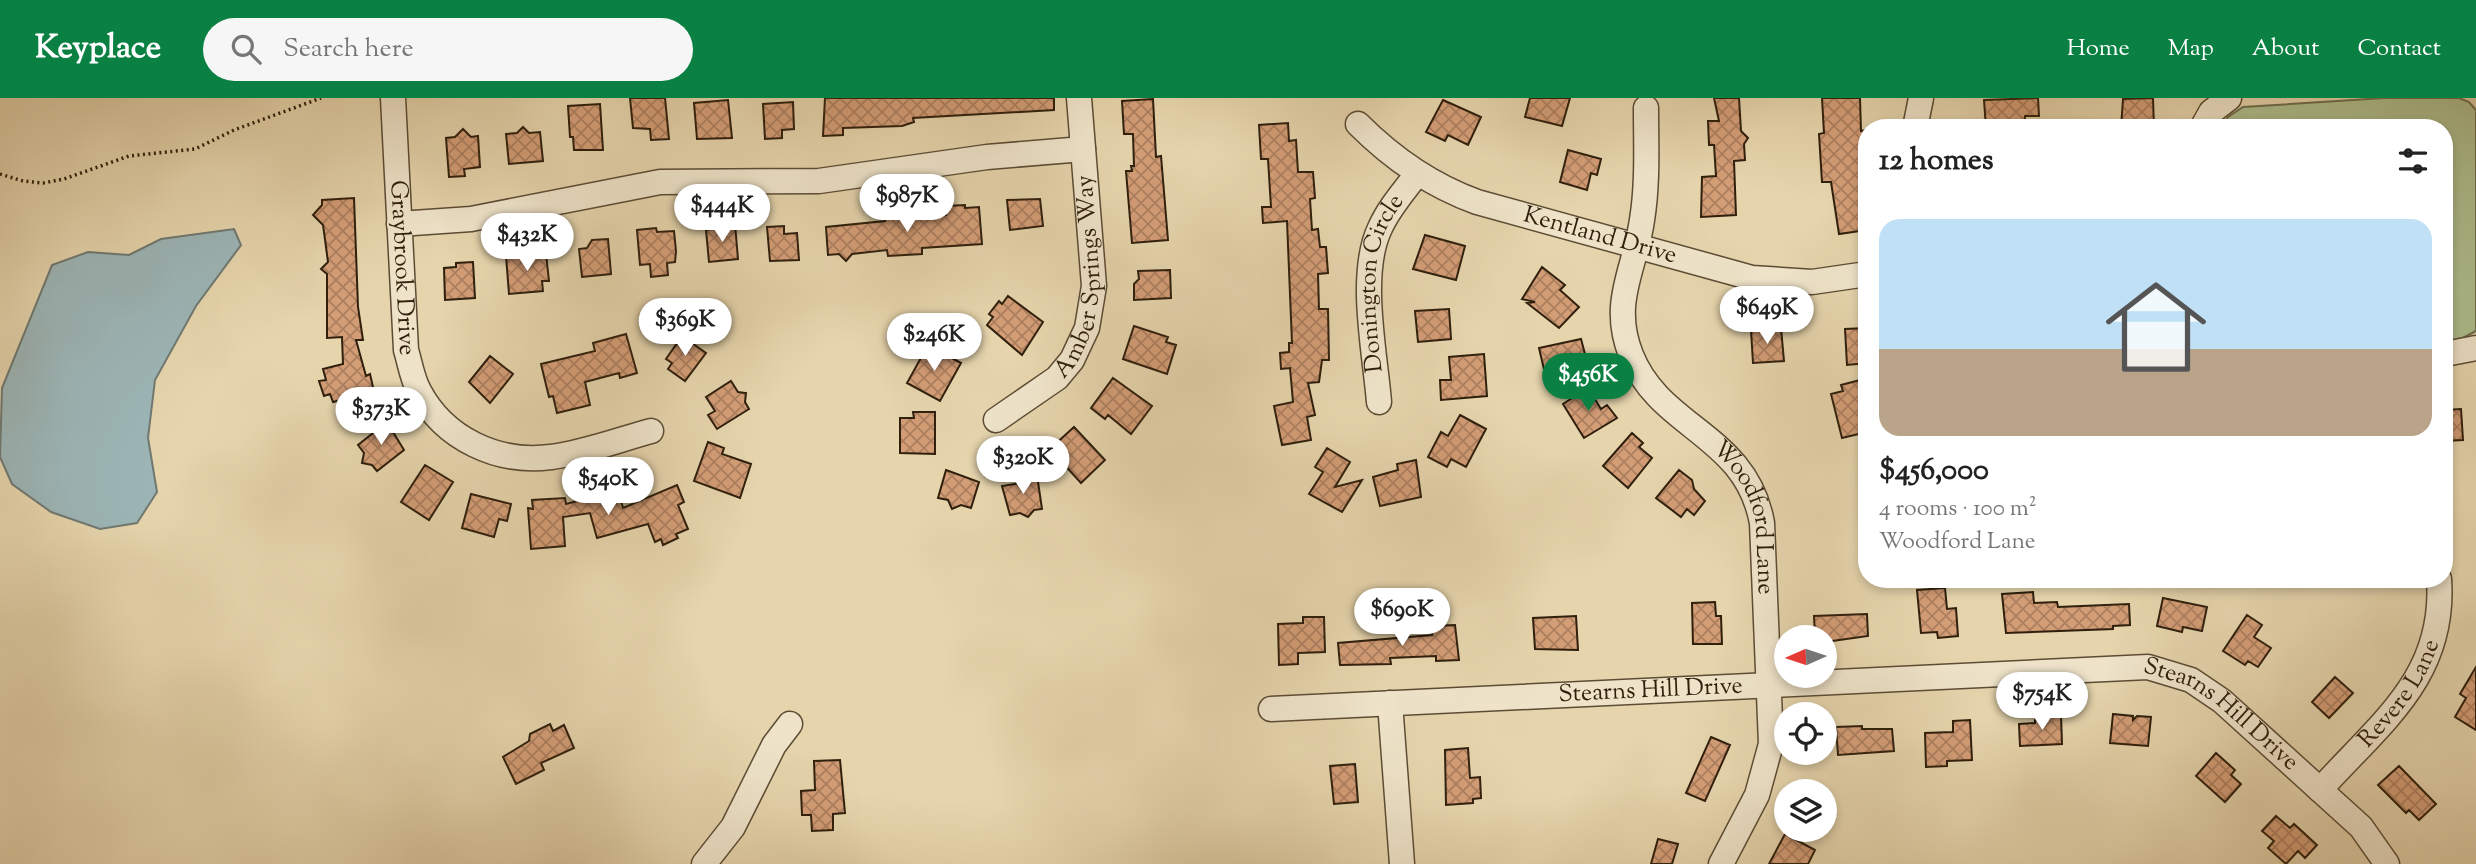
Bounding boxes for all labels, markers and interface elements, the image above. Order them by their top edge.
search box [203,18,693,81]
text: Keyplace [35,25,161,73]
icon: search [227,30,265,68]
text: Search here [283,31,414,68]
text: Home [2067,32,2130,66]
text: Map [2168,32,2214,66]
text: About [2252,32,2319,66]
text: Contact [2357,32,2441,66]
text: 12 homes [1879,140,1994,183]
icon: filters [2394,142,2432,180]
pin: $987K [858,174,956,234]
street label: Amber Springs Way [1046,174,1111,386]
street label: Graybrook Drive [380,179,423,356]
text: $987K [875,180,939,213]
pin: $444K [673,184,771,244]
street label: Donington Circle [1352,187,1413,375]
text: $444K [690,190,754,223]
street label: Kentland Drive [1519,199,1681,273]
pin: $432K [478,214,576,273]
text: $432K [497,219,557,252]
icon: home [2093,264,2219,390]
pin: $649K [1718,286,1816,346]
text: $649K [1736,292,1798,325]
pin: $369K [636,299,734,358]
text: $369K [655,304,715,337]
pin: $246K [885,314,983,373]
text: $246K [903,319,965,352]
pin: $456K [1539,354,1637,413]
text: $456K [1558,359,1618,392]
pin: $373K [332,388,430,447]
text: $373K [351,393,411,426]
street label: Woodford Lane [1704,433,1782,595]
pin: $320K [974,436,1072,496]
text: $320K [992,442,1054,475]
text: $456,000 [1879,450,1989,493]
pin: $540K [559,458,657,517]
text: $540K [578,463,638,496]
text: 4 rooms · 100 m² [1879,493,2037,526]
text: Woodford Lane [1879,526,2036,559]
pin: $690K [1353,588,1451,648]
text: $690K [1370,594,1434,627]
north arrow [1774,625,1838,688]
map controls [1774,625,1837,842]
street label: Revere Lane [2351,635,2449,756]
street label: Stearns Hill Drive [2139,650,2306,779]
street label: Stearns Hill Drive [1558,669,1743,712]
pin: $754K [1993,672,2091,732]
text: $754K [2012,678,2072,711]
button: locate [1774,702,1837,765]
button: layers [1774,779,1837,842]

